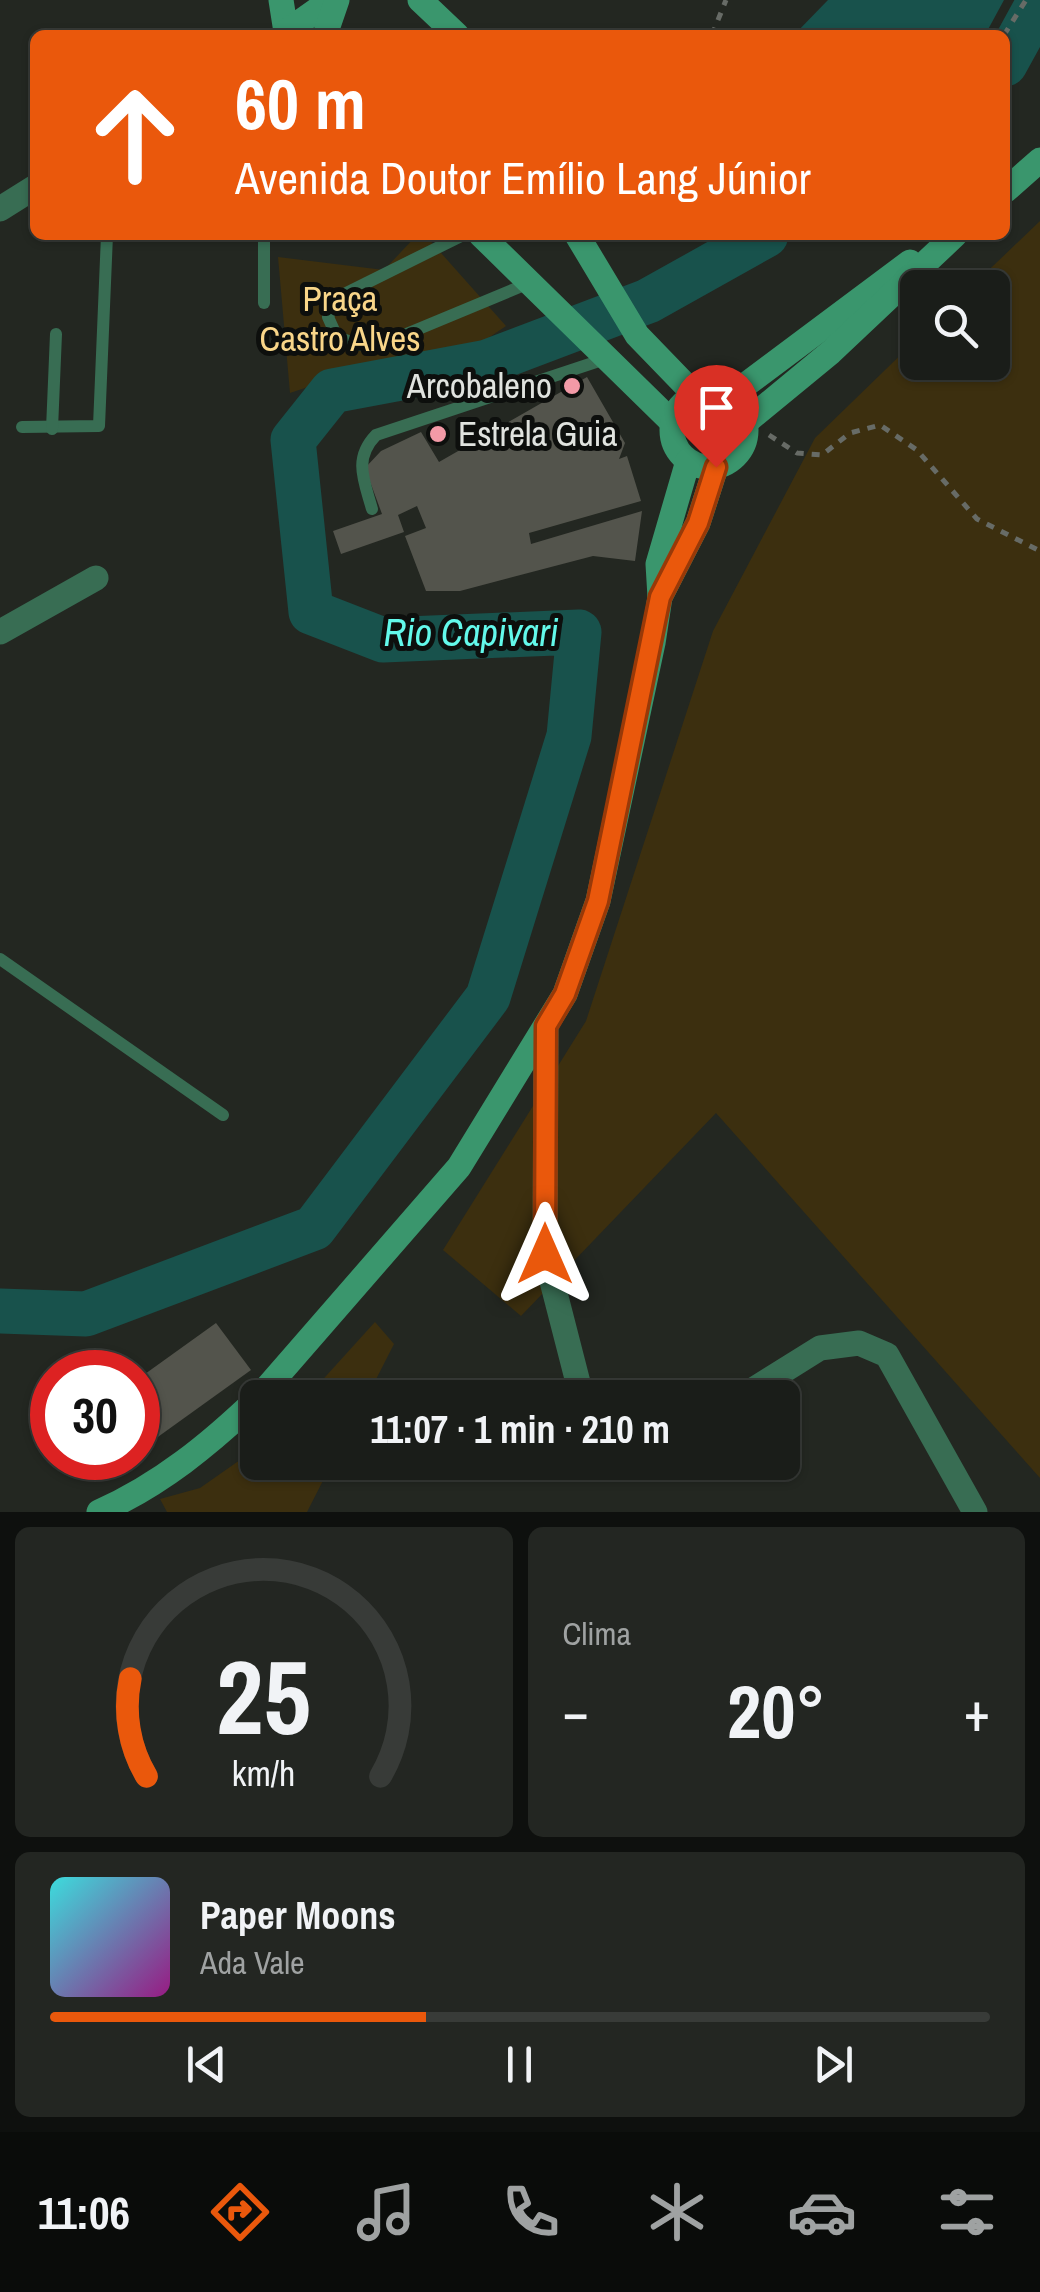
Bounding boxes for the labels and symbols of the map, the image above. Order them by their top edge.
park label: Praça Castro Alves [259,275,421,362]
place label: Arcobaleno [406,362,552,409]
pin [674,365,759,468]
marker: Arcobaleno [561,375,583,397]
place label: Estrela Guia [458,410,618,457]
marker: Estrela Guia [427,423,449,445]
water label: Rio Capivari [384,607,559,658]
position arrow [493,1202,597,1306]
speed limit sign: 30 [30,1350,160,1480]

